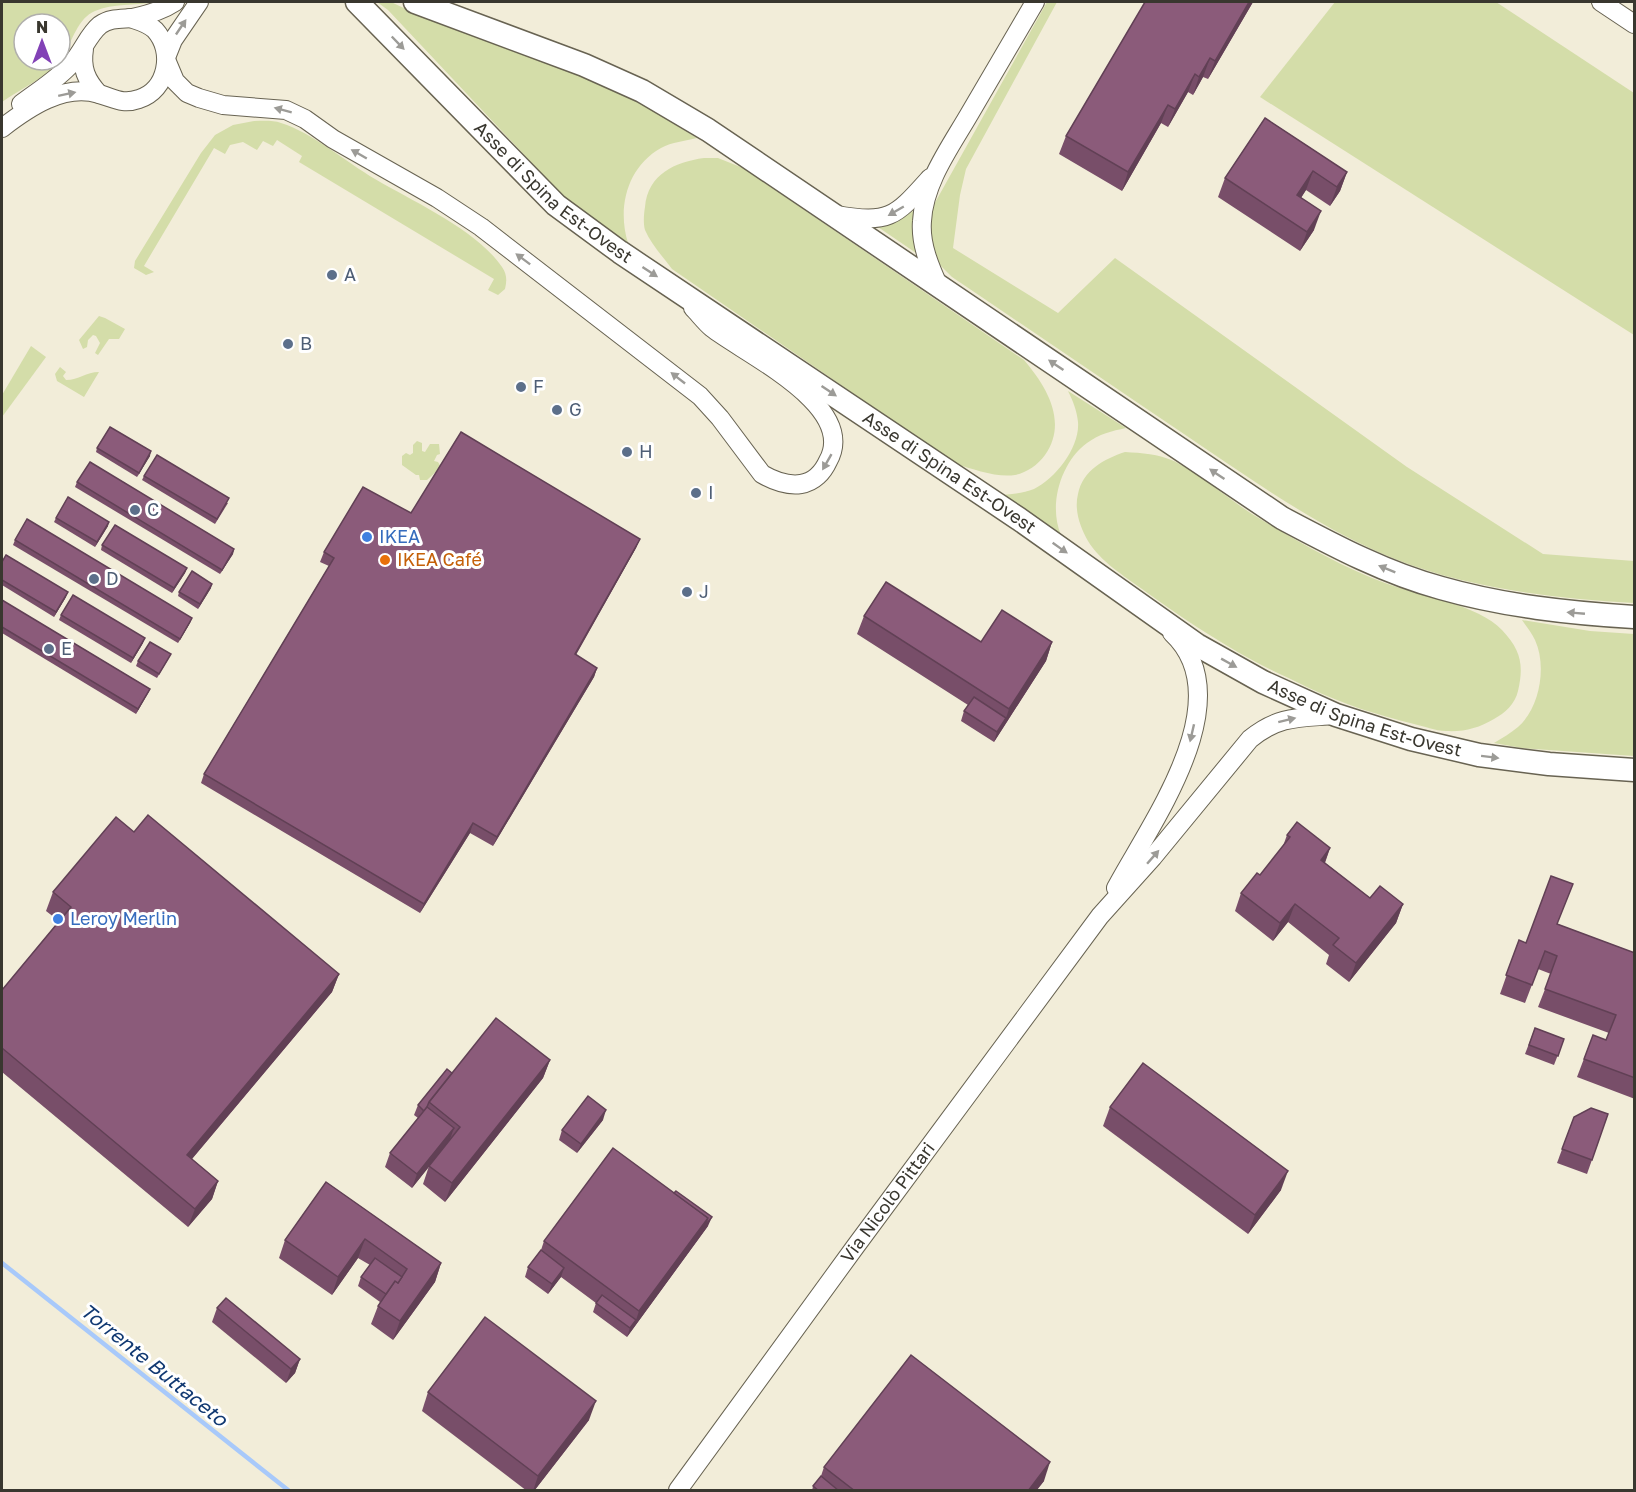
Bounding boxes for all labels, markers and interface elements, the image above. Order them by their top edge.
north arrow [12,12,72,72]
text: N [36,17,48,37]
one-way arrow [175,20,187,36]
one-way arrow [391,35,405,49]
one-way arrow [58,88,76,98]
one-way arrow [274,105,292,115]
street label: Asse di Spina Est-Ovest [470,116,637,267]
one-way arrow [350,149,367,159]
one-way arrow [888,205,905,216]
one-way arrow [516,253,532,265]
place label: A [344,263,356,285]
one-way arrow [642,266,658,278]
marker: A [325,268,339,282]
place label: B [300,332,312,354]
marker: B [281,337,295,351]
one-way arrow [1048,359,1064,371]
one-way arrow [670,373,685,385]
place label: F [533,375,544,397]
marker: F [514,380,528,394]
one-way arrow [821,386,837,397]
place label: G [569,398,582,420]
marker: G [550,403,564,417]
street label: Asse di Spina Est-Ovest [859,406,1041,538]
place label: H [639,440,653,462]
marker: H [620,445,634,459]
one-way arrow [821,454,832,470]
one-way arrow [1210,468,1226,480]
place label: I [708,481,714,503]
marker: I [689,486,703,500]
place label: C [147,498,159,520]
marker: C [128,503,142,517]
place label: IKEA [379,525,420,547]
marker: IKEA [360,530,374,544]
one-way arrow [1052,542,1068,553]
place label: IKEA Café [397,548,482,570]
marker: IKEA Café [378,553,392,567]
one-way arrow [1378,564,1396,573]
place label: D [106,567,119,589]
marker: D [87,572,101,586]
place label: J [699,580,709,602]
marker: J [680,585,694,599]
one-way arrow [1567,608,1586,618]
place label: E [61,637,72,659]
marker: E [42,642,56,656]
one-way arrow [1221,657,1237,668]
street label: Asse di Spina Est-Ovest [1265,674,1464,761]
one-way arrow [1278,715,1296,725]
one-way arrow [1186,723,1196,742]
one-way arrow [1481,752,1500,761]
one-way arrow [1146,849,1159,865]
place label: Leroy Merlin [70,907,177,929]
marker: Leroy Merlin [51,912,65,926]
street label: Via Nicolò Pittari [835,1137,939,1267]
water label: Torrente Buttaceto [77,1298,233,1431]

